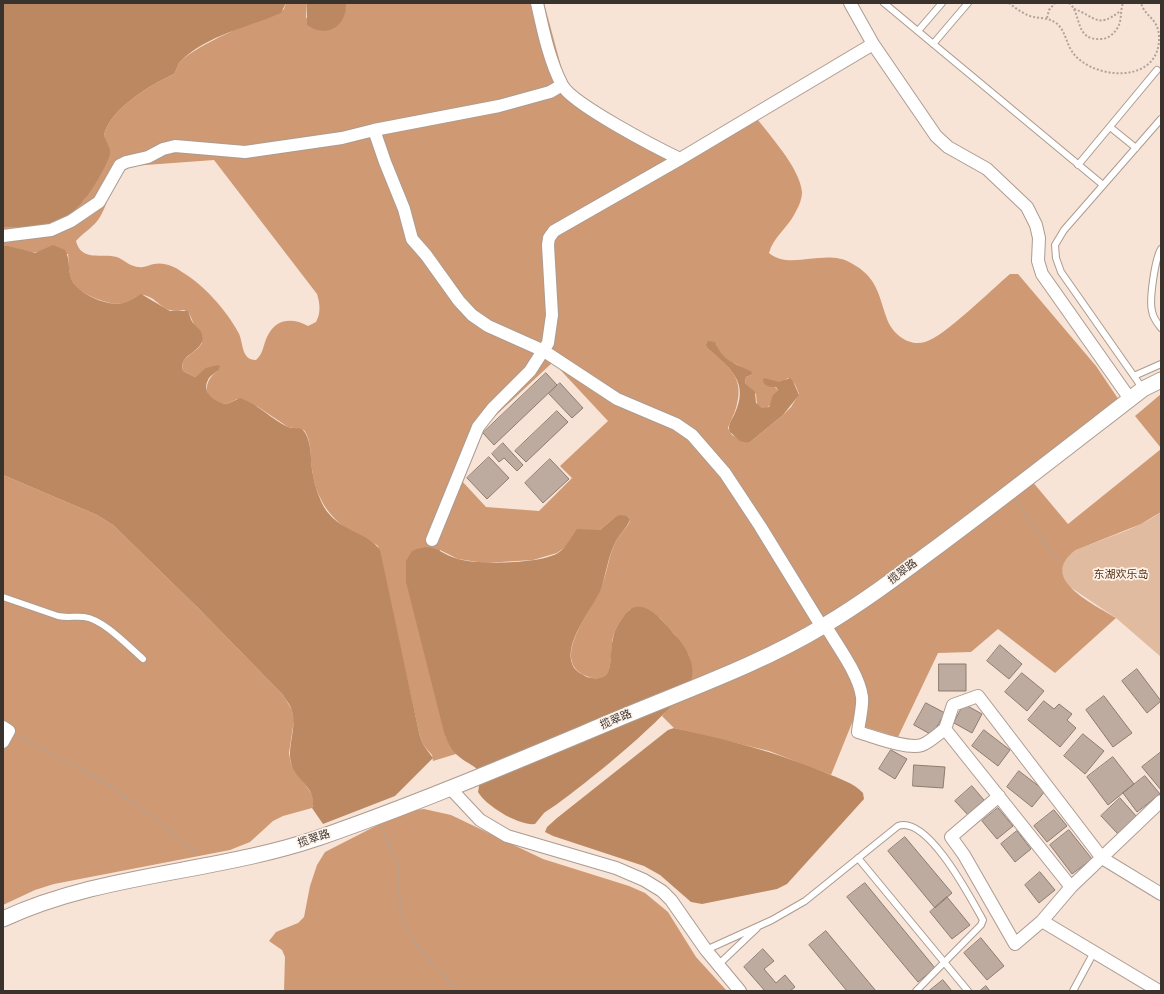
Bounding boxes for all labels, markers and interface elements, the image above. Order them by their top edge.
street label: 揽翠路 [886,557,920,587]
park label: 东湖欢乐岛 [1094,568,1148,582]
street label: 揽翠路 [598,707,634,733]
street label: 揽翠路 [296,827,332,851]

